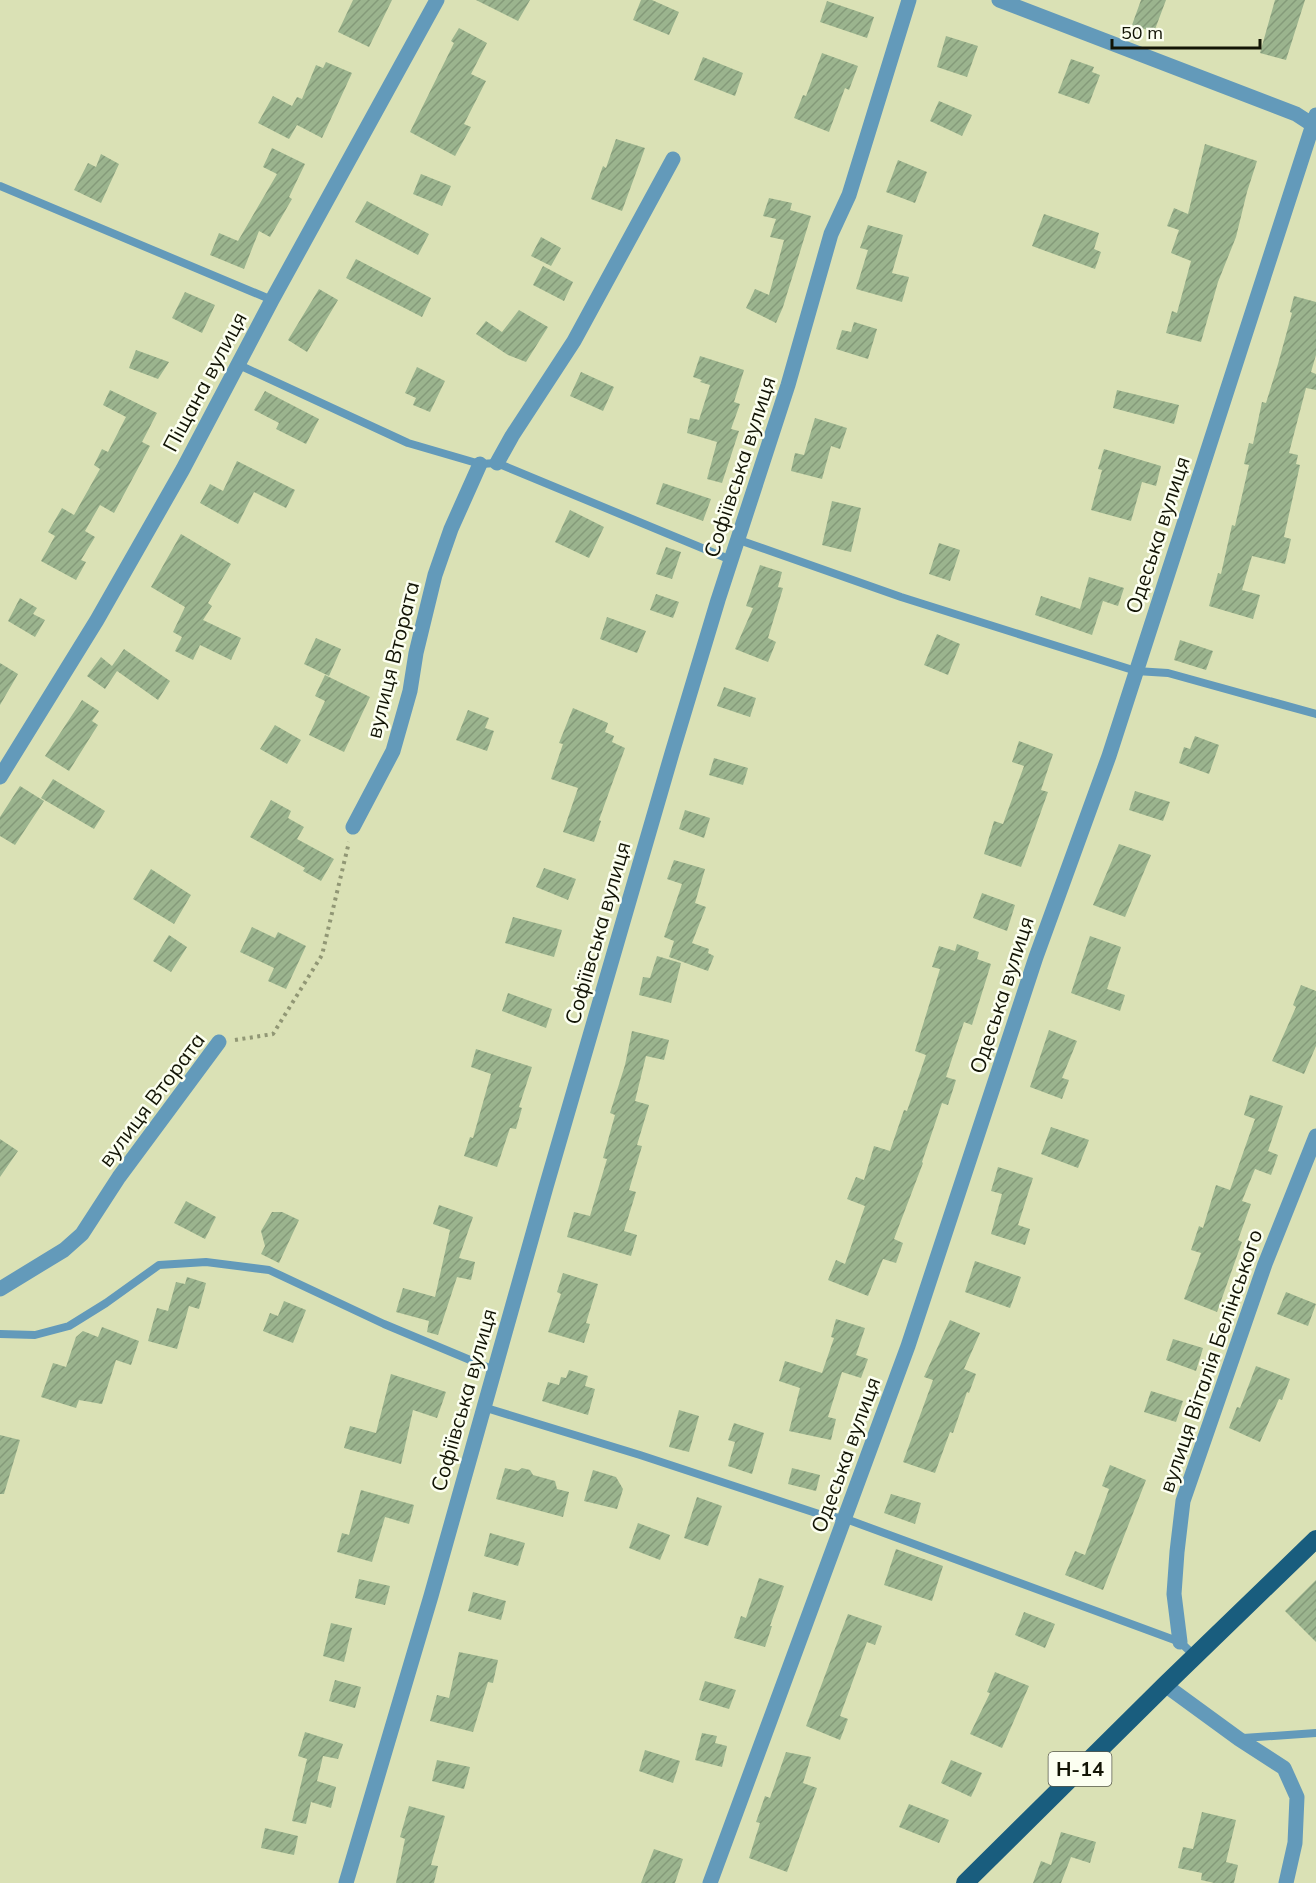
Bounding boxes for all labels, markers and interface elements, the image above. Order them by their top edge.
scale bar [1112,12,1260,50]
text: 50 m [1121,21,1163,44]
street label: Піщана вулиця [156,307,252,456]
street label: Софіївська вулиця [697,373,781,561]
street label: Одеська вулиця [1119,453,1195,617]
street label: вулиця Втората [360,578,424,741]
street label: Софіївська вулиця [558,838,636,1027]
street label: Одеська вулиця [963,913,1039,1077]
street label: вулиця Втората [92,1027,210,1172]
street label: вулиця Віталія Белінського [1153,1226,1267,1496]
street label: Софіївська вулиця [424,1305,502,1494]
street label: Одеська вулиця [805,1373,885,1536]
road number: Н-14 [1048,1752,1112,1786]

